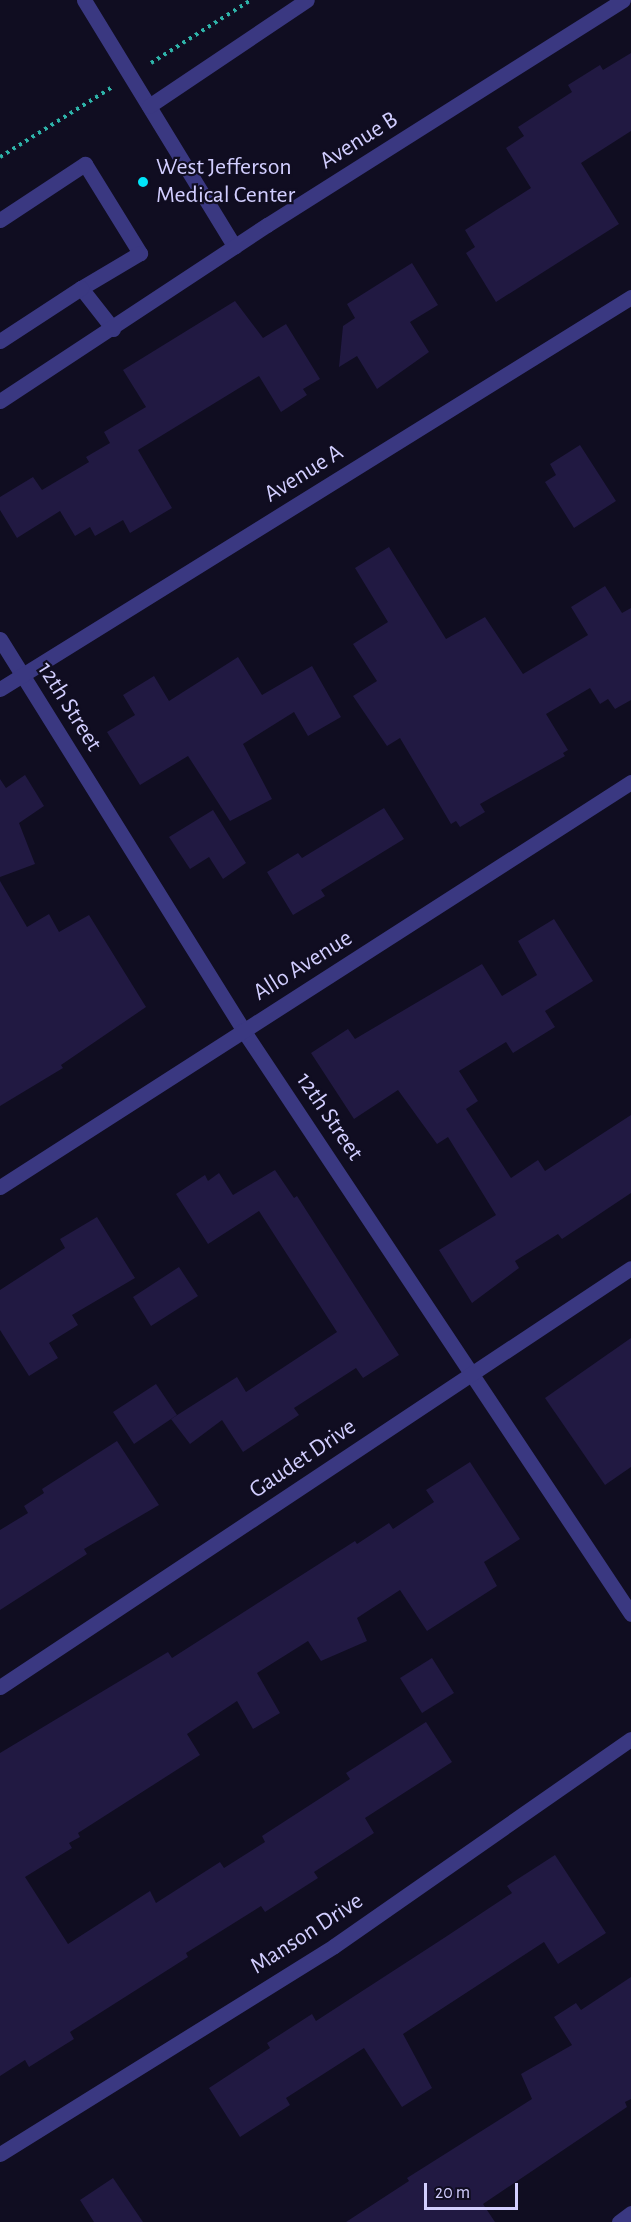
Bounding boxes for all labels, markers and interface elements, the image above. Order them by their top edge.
street label: Avenue B [315,106,403,176]
place label: West Jefferson Medical Center [156,154,295,210]
marker: West Jefferson Medical Center [134,173,152,191]
street label: Avenue A [259,439,349,509]
street label: 12th Street [30,657,108,757]
street label: Allo Avenue [248,924,358,1008]
street label: 12th Street [289,1068,369,1166]
street label: Gaudet Drive [244,1413,362,1505]
street label: Manson Drive [245,1887,369,1981]
scale bar [427,2171,522,2209]
text: 20 m [435,2184,470,2202]

